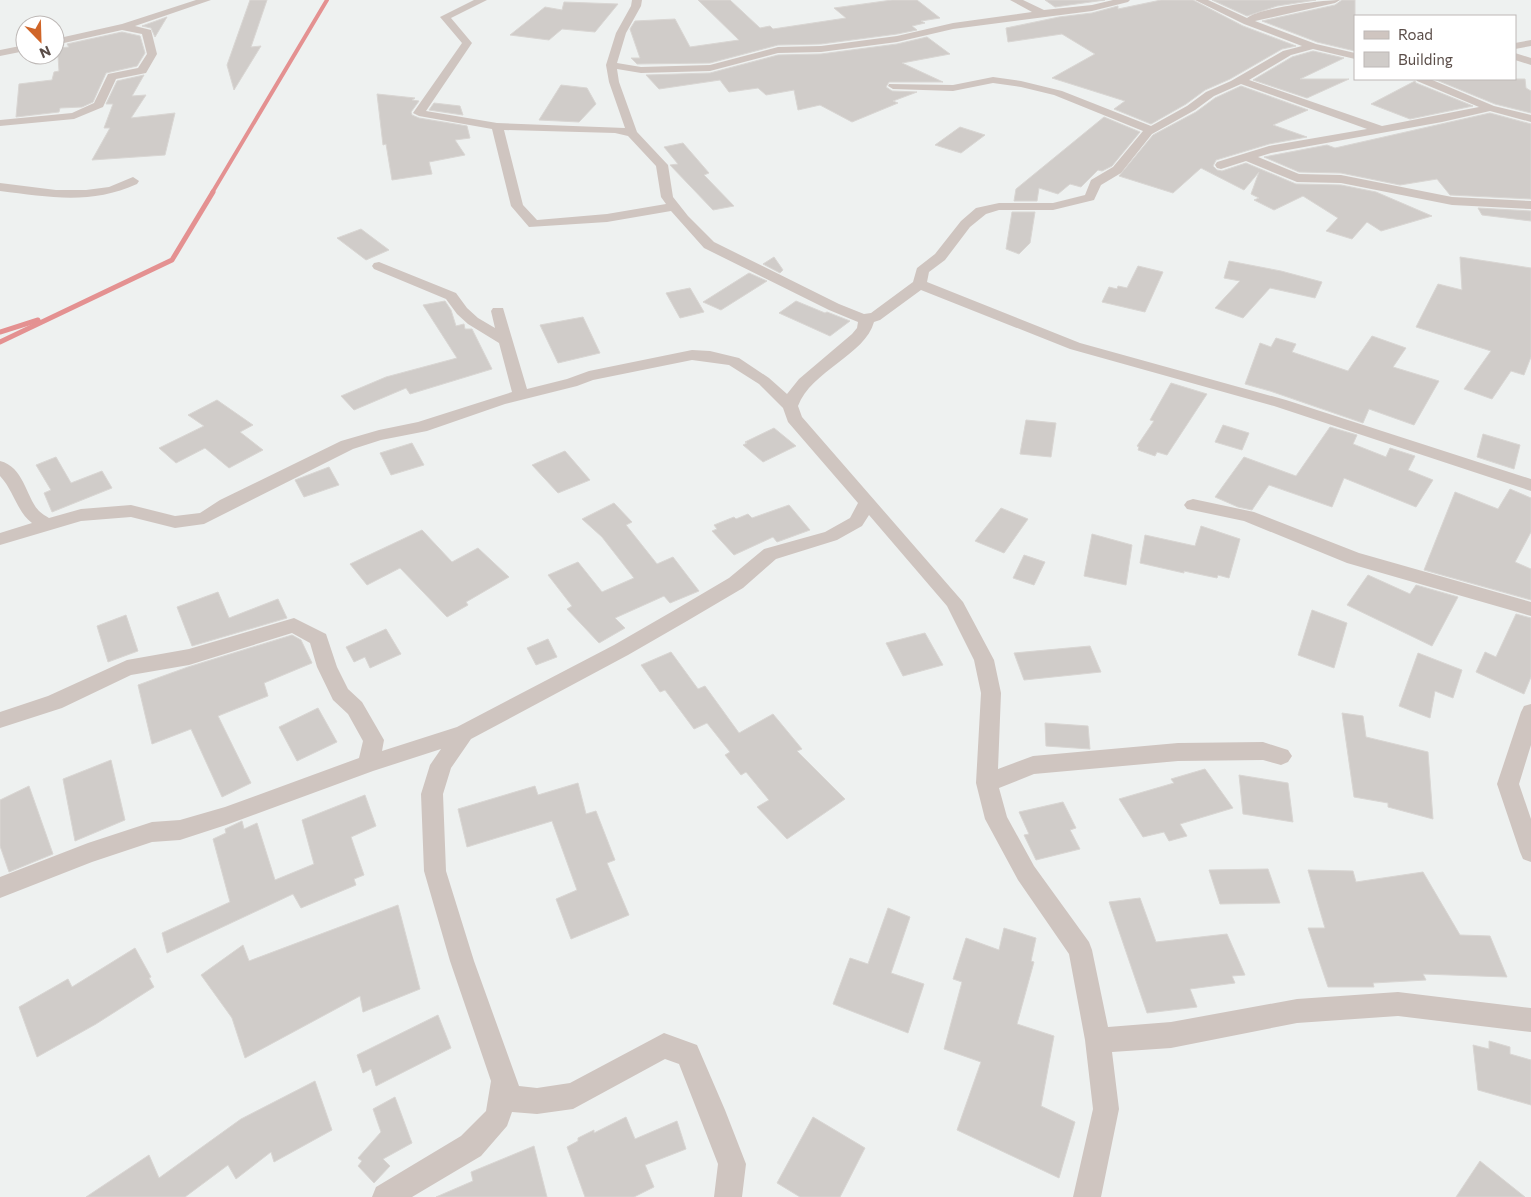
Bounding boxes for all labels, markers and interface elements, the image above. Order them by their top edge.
north arrow [15,15,65,65]
legend [1354,15,1516,80]
text: Road [1398,25,1433,43]
text: N [37,43,53,62]
text: Building [1398,50,1453,68]

